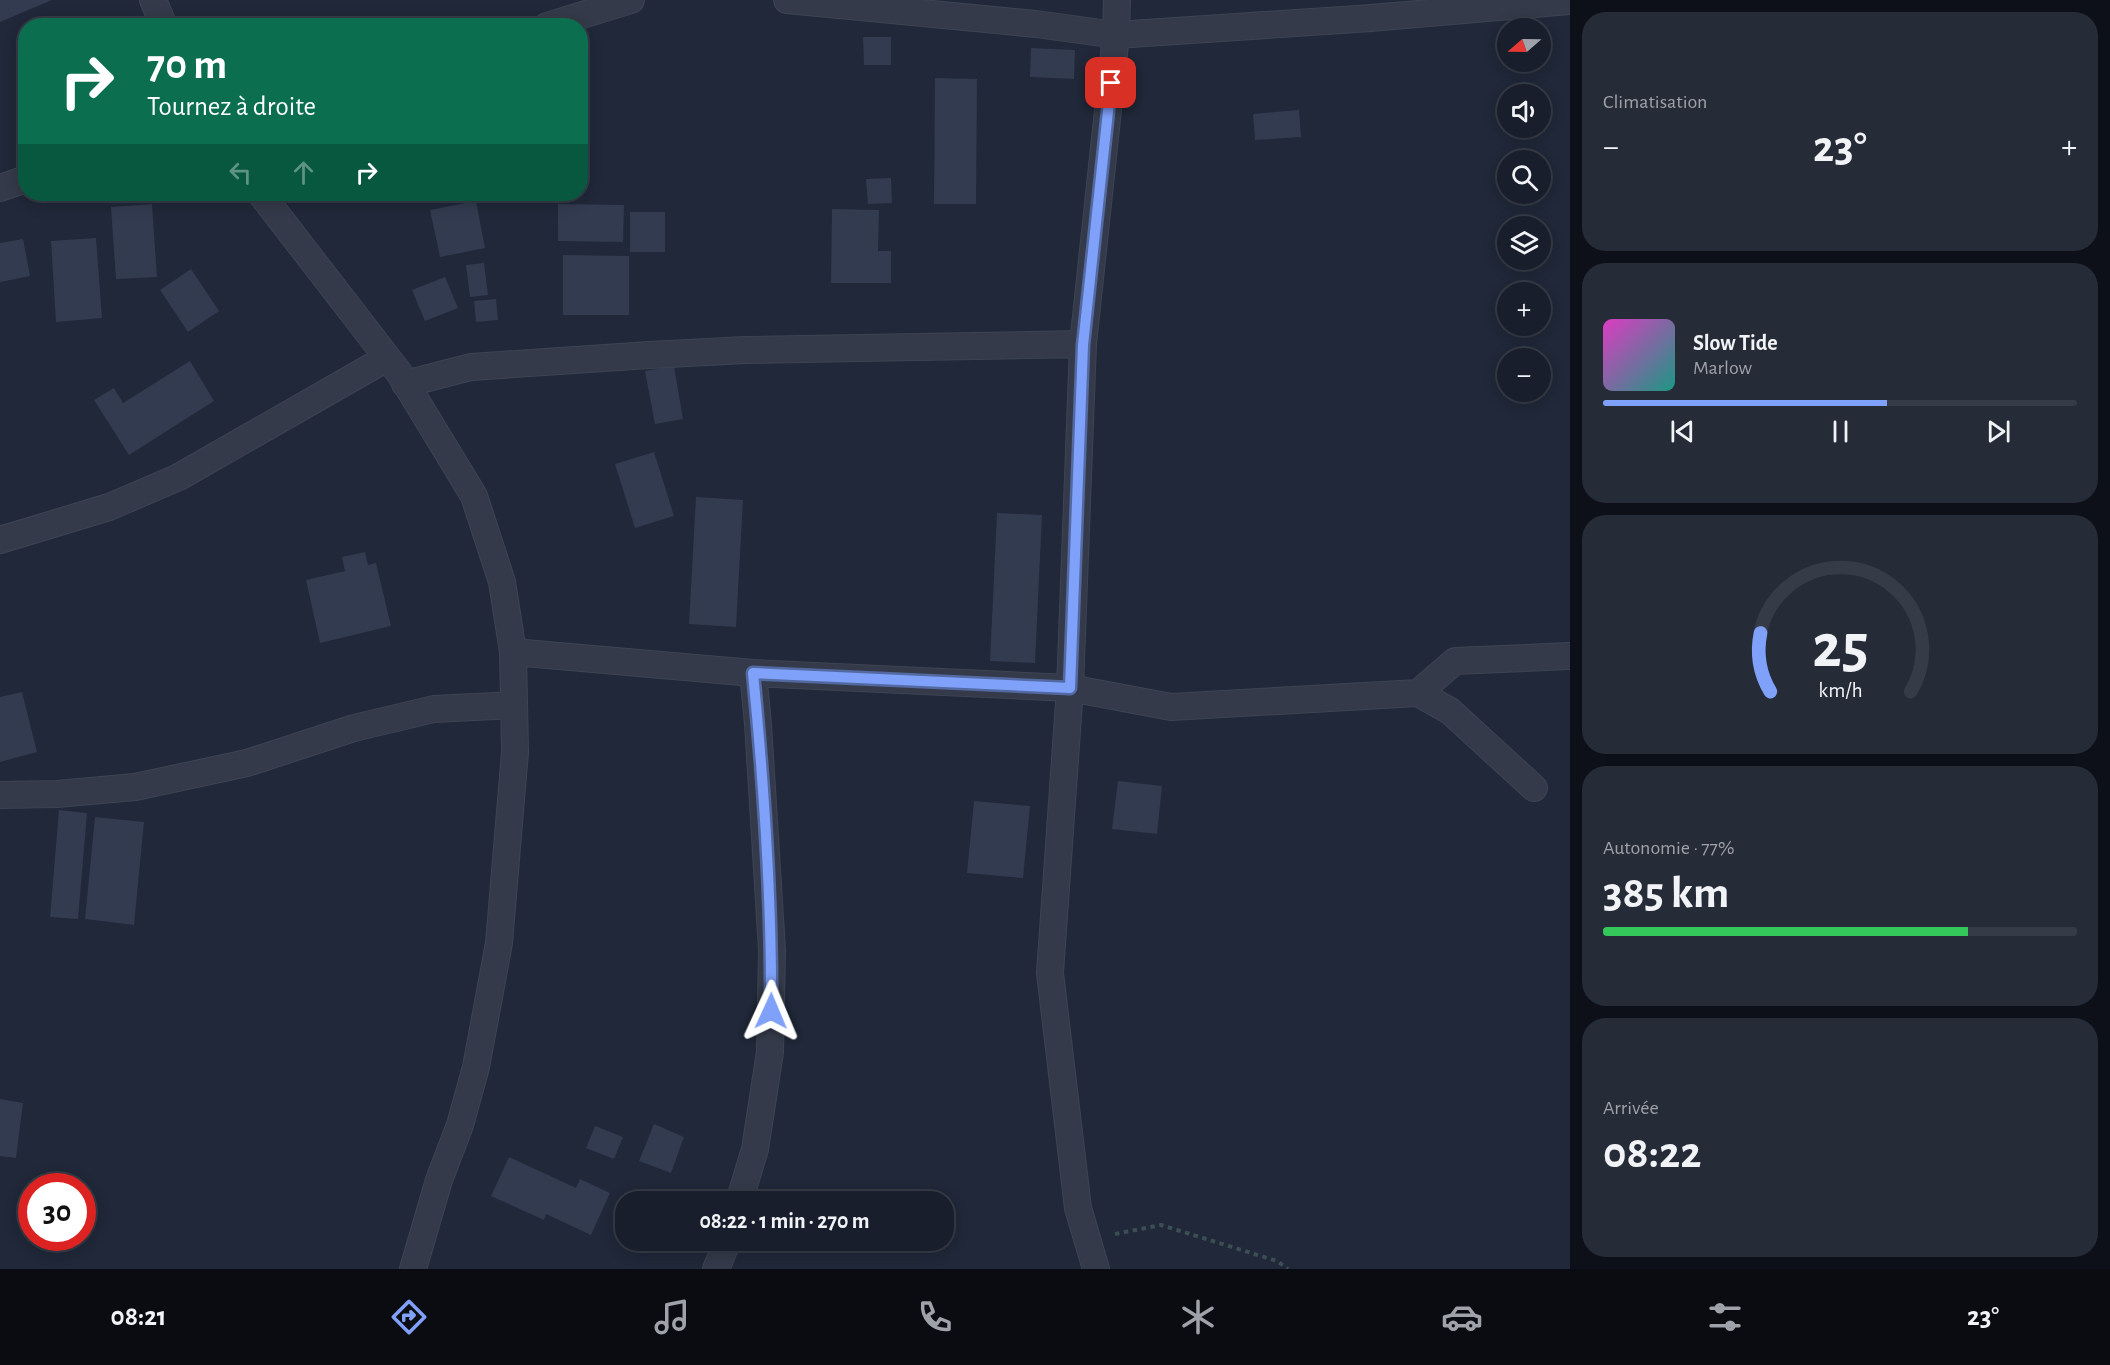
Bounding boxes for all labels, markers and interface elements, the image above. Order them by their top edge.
north arrow [1497,18,1551,72]
map controls [1497,18,1551,402]
icon: right [48,42,126,120]
text: 70 m [147,44,227,86]
pin [1085,57,1136,108]
icon: arrive [1094,66,1127,99]
button: sound [1497,84,1551,138]
text: Climatisation [1603,92,1707,112]
text: Tournez à droite [147,93,316,120]
text: 23° [1813,125,1867,170]
text: − [1603,131,1619,164]
text: + [2061,131,2077,164]
button: search [1497,150,1551,204]
icon: left [224,156,257,189]
icon: ahead [287,156,320,189]
icon: right [350,156,383,189]
button: layers [1497,216,1551,270]
button: + [1497,282,1551,336]
text: Slow Tide [1693,332,1778,354]
button: − [1497,348,1551,402]
text: Marlow [1693,358,1752,378]
icon: previous [1666,415,1699,448]
icon: pause [1824,415,1857,448]
icon: next [1982,415,2015,448]
text: 25 [1812,616,1868,678]
text: km/h [1818,680,1862,701]
text: Autonomie · 77% [1603,838,1734,858]
text: 385 km [1603,871,1729,916]
position arrow [739,979,803,1043]
text: Arrivée [1603,1098,1659,1118]
text: 08:22 [1603,1131,1701,1176]
speed limit sign: 30 [18,1173,96,1251]
text: 08:22 · 1 min · 270 m [699,1210,870,1232]
icon: directions [388,1296,430,1338]
icon: music [651,1296,693,1338]
icon: phone [914,1296,956,1338]
icon: climate [1177,1296,1219,1338]
icon: car [1441,1296,1483,1338]
icon: filters [1704,1296,1746,1338]
text: 08:21 [111,1303,167,1330]
text: 23° [1967,1303,1999,1330]

